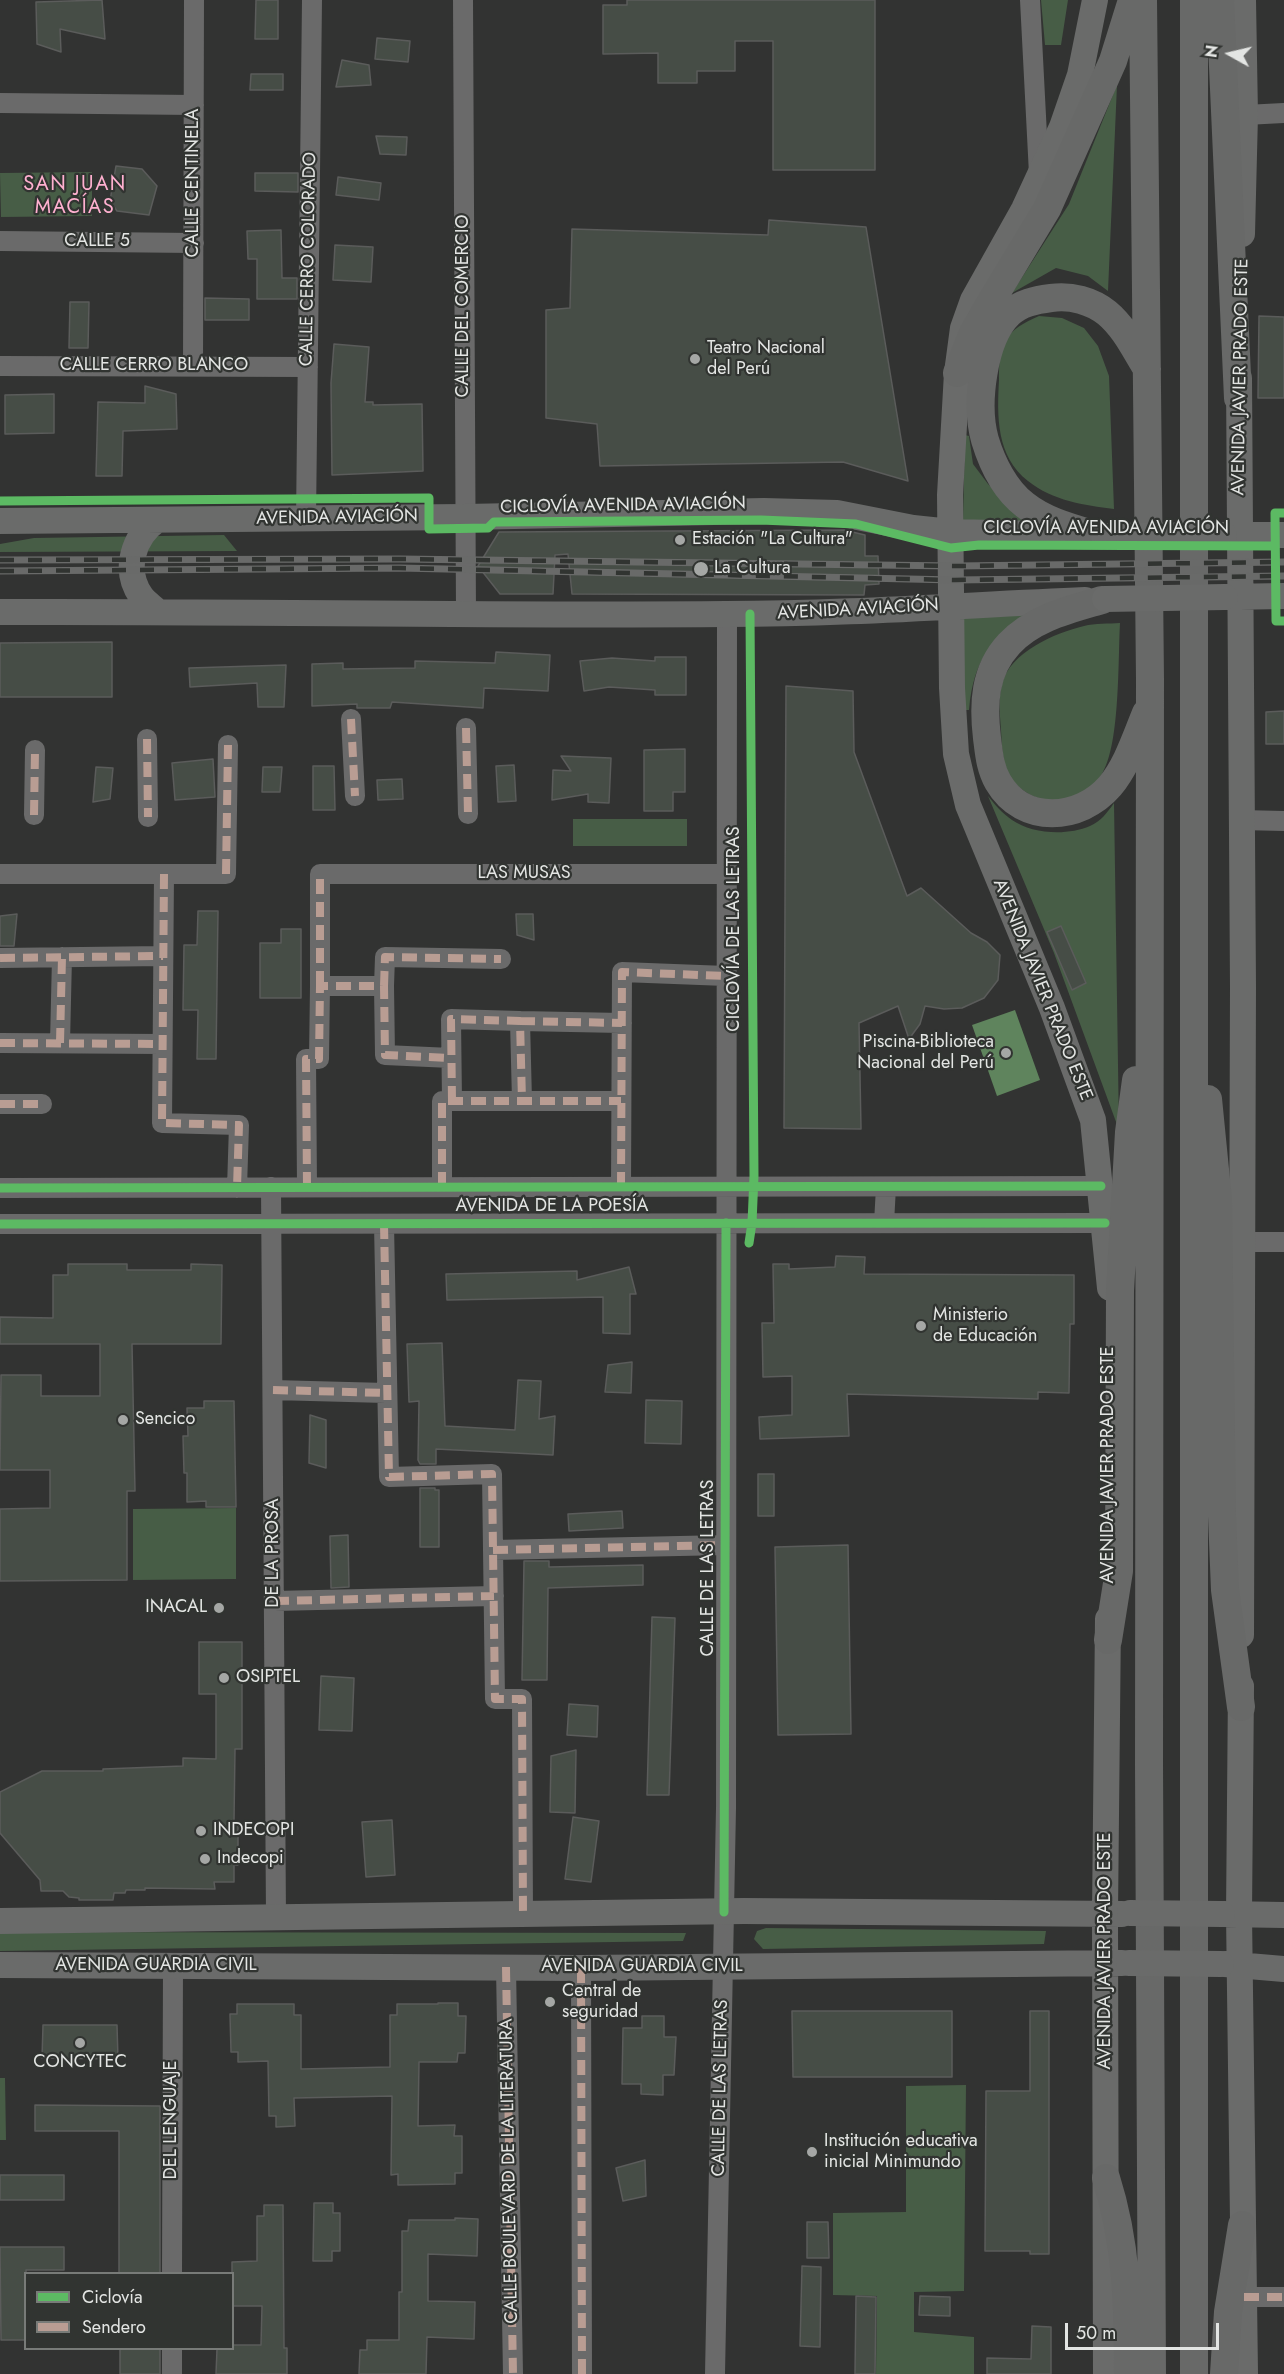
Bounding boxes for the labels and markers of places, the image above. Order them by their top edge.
place label: Teatro Nacional del Perú [707,338,825,380]
marker: Teatro Nacional del Perú [688,352,702,366]
place label: Estación "La Cultura" [692,529,853,551]
marker: Estación "La Cultura" [673,533,687,547]
place label: La Cultura [714,558,791,580]
marker: La Cultura [692,560,710,578]
place label: Piscina-Biblioteca Nacional del Perú [857,1032,994,1074]
marker: Piscina-Biblioteca Nacional del Perú [999,1046,1013,1060]
place label: Ministerio de Educación [933,1305,1037,1348]
marker: Ministerio de Educación [914,1319,928,1333]
place label: Sencico [135,1409,195,1431]
marker: Sencico [116,1413,130,1427]
place label: INACAL [145,1597,207,1619]
marker: INACAL [212,1601,226,1615]
place label: OSIPTEL [236,1667,300,1689]
marker: OSIPTEL [217,1671,231,1685]
place label: INDECOPI [213,1820,294,1842]
marker: INDECOPI [194,1824,208,1838]
place label: Indecopi [217,1848,284,1870]
marker: Indecopi [198,1852,212,1866]
place label: Central de seguridad [562,1981,641,2024]
marker: Central de seguridad [543,1995,557,2009]
marker: CONCYTEC [73,2036,87,2050]
place label: CONCYTEC [33,2052,127,2074]
place label: Institución educativa inicial Minimundo [824,2131,978,2174]
marker: Institución educativa inicial Minimundo [805,2145,819,2159]

